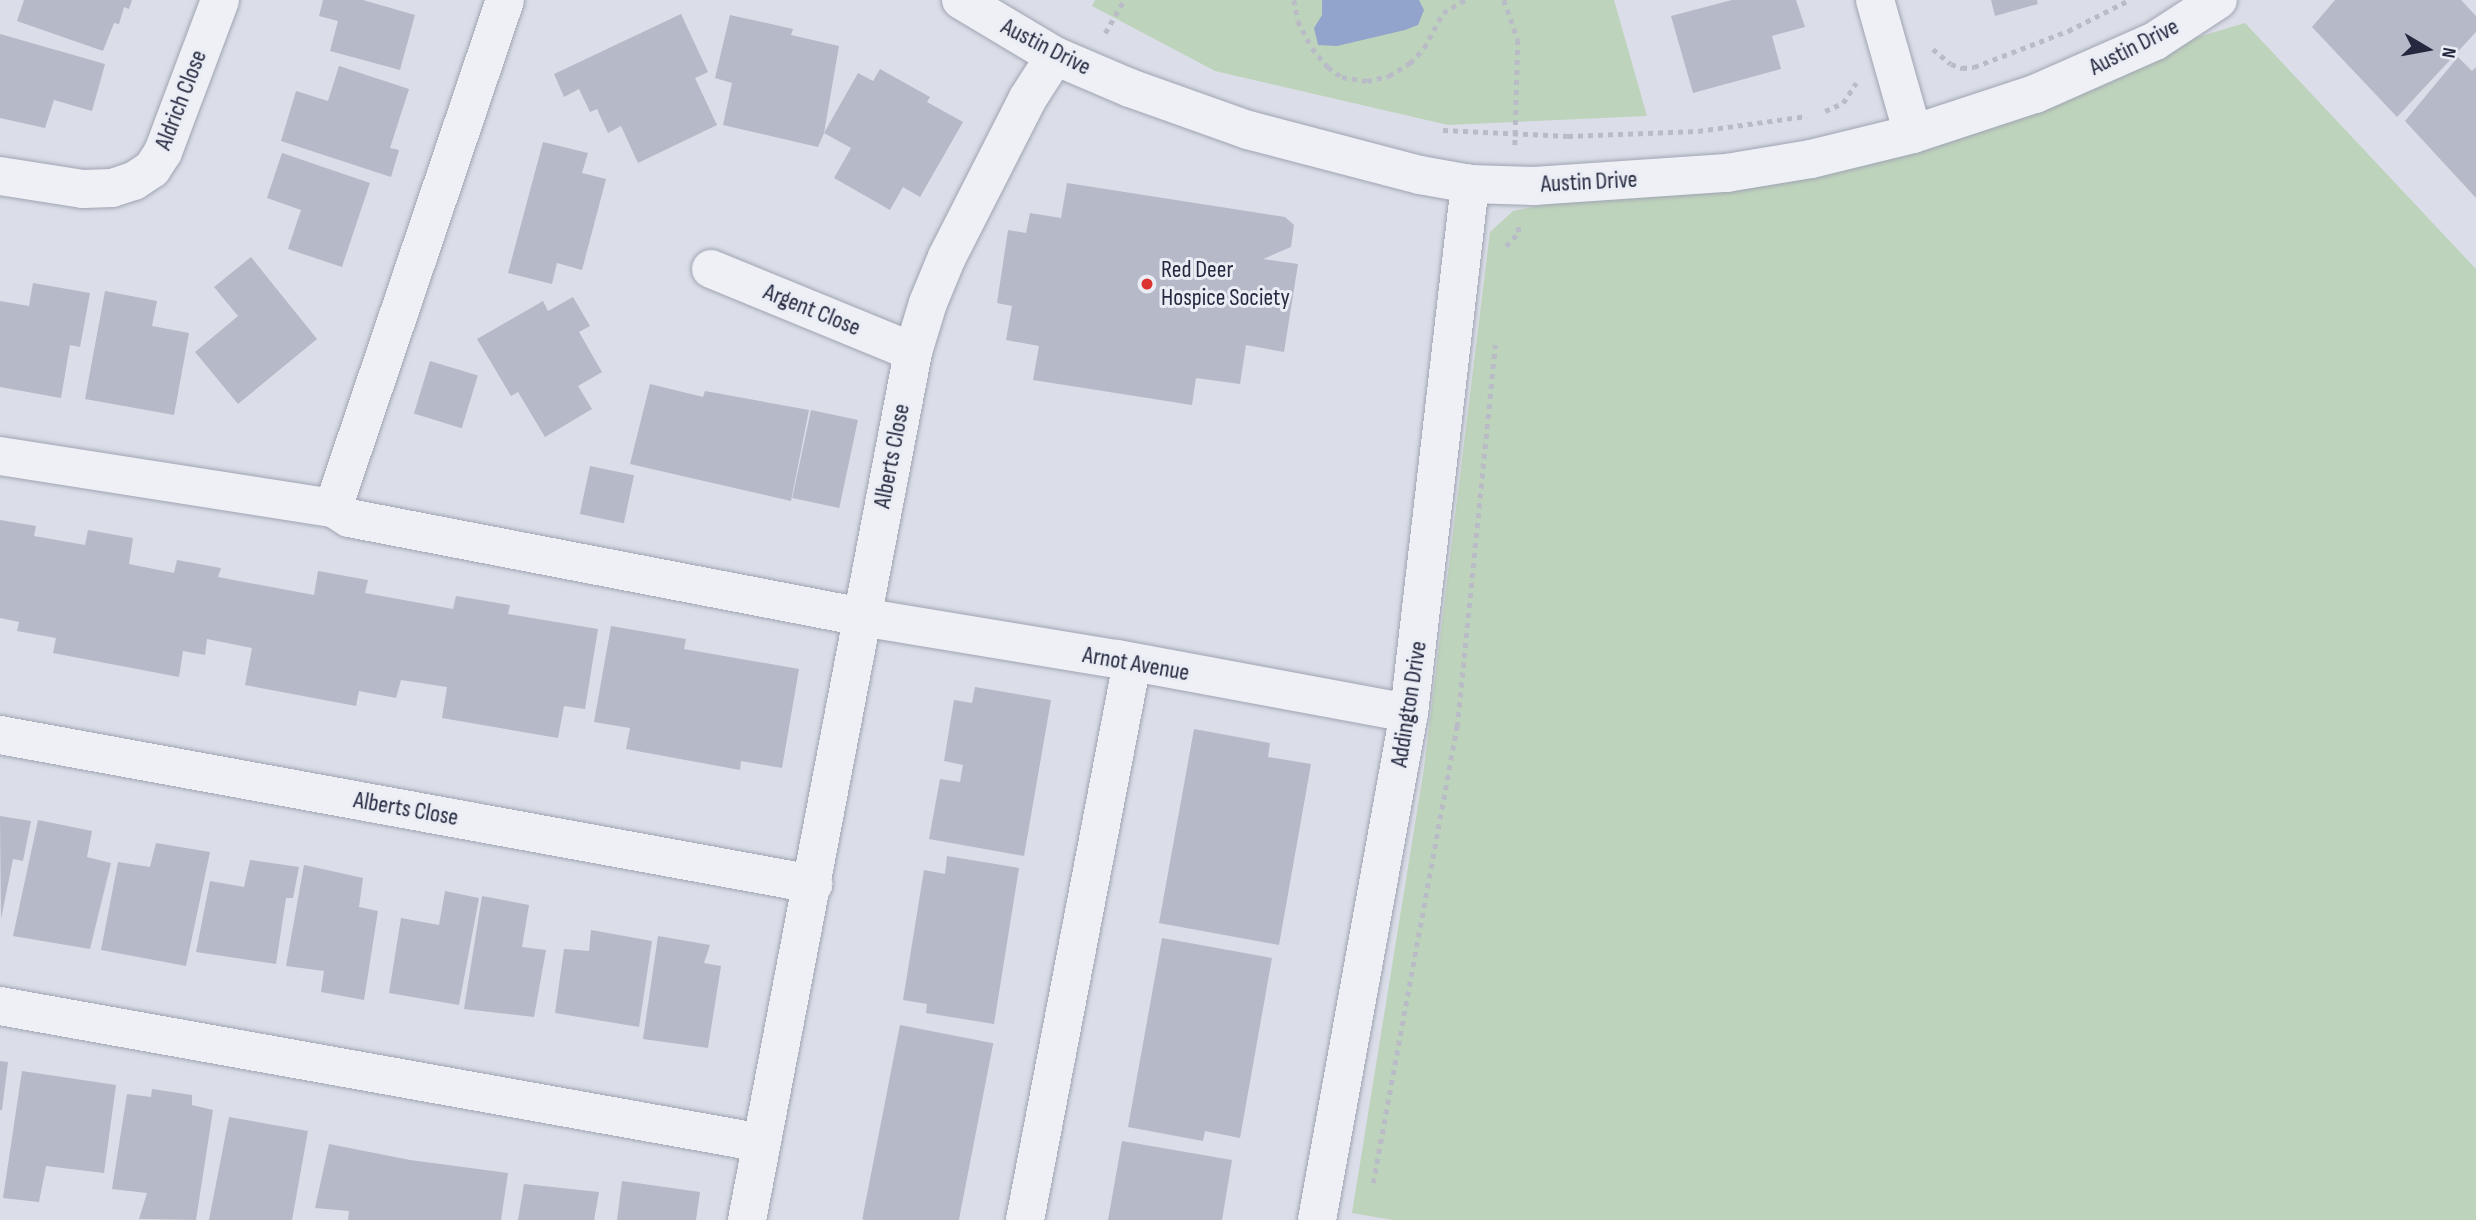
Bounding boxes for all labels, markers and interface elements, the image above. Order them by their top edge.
street label: Austin Drive [996,12,1096,82]
street label: Austin Drive [2084,12,2184,82]
north arrow [2392,14,2462,84]
street label: Aldrich Close [149,46,213,154]
text: N [2436,46,2460,60]
street label: Austin Drive [1540,165,1638,199]
place label: Red Deer Hospice Society [1161,256,1290,312]
marker: Red Deer Hospice Society [1139,276,1155,292]
street label: Argent Close [759,278,865,342]
street label: Alberts Close [868,401,916,511]
street label: Addington Drive [1385,639,1433,769]
street label: Arnot Avenue [1080,640,1192,688]
street label: Alberts Close [351,786,461,832]

